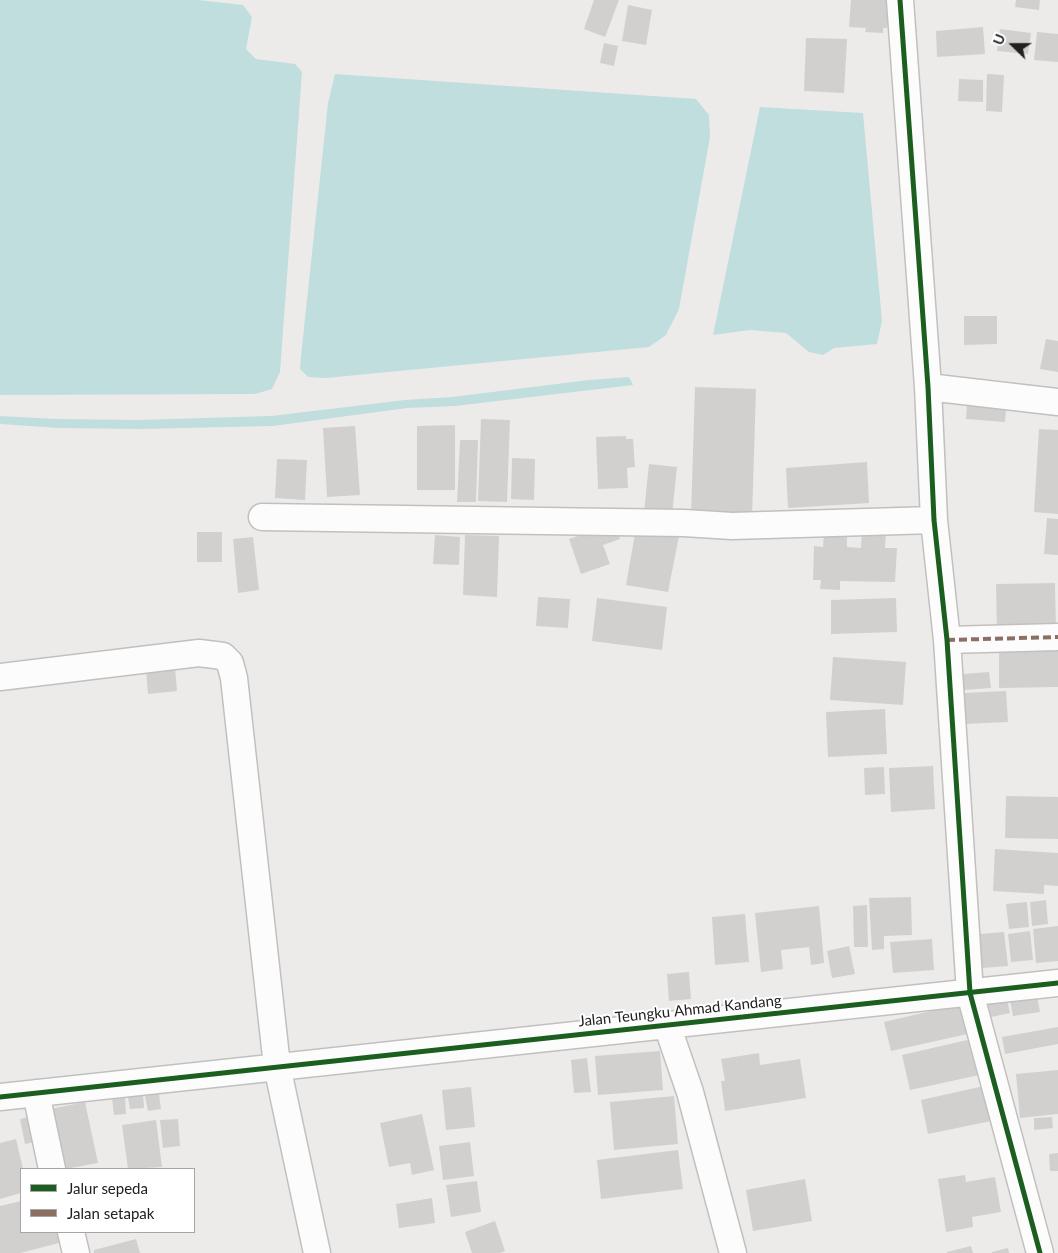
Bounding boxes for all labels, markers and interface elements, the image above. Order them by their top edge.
north arrow [988,20,1038,70]
text: U [989,31,1008,47]
street label: Jalan Teungku Ahmad Kandang [577,991,783,1031]
legend [20,1168,195,1233]
text: Jalur sepeda [67,1179,148,1197]
text: Jalan setapak [67,1204,154,1222]

